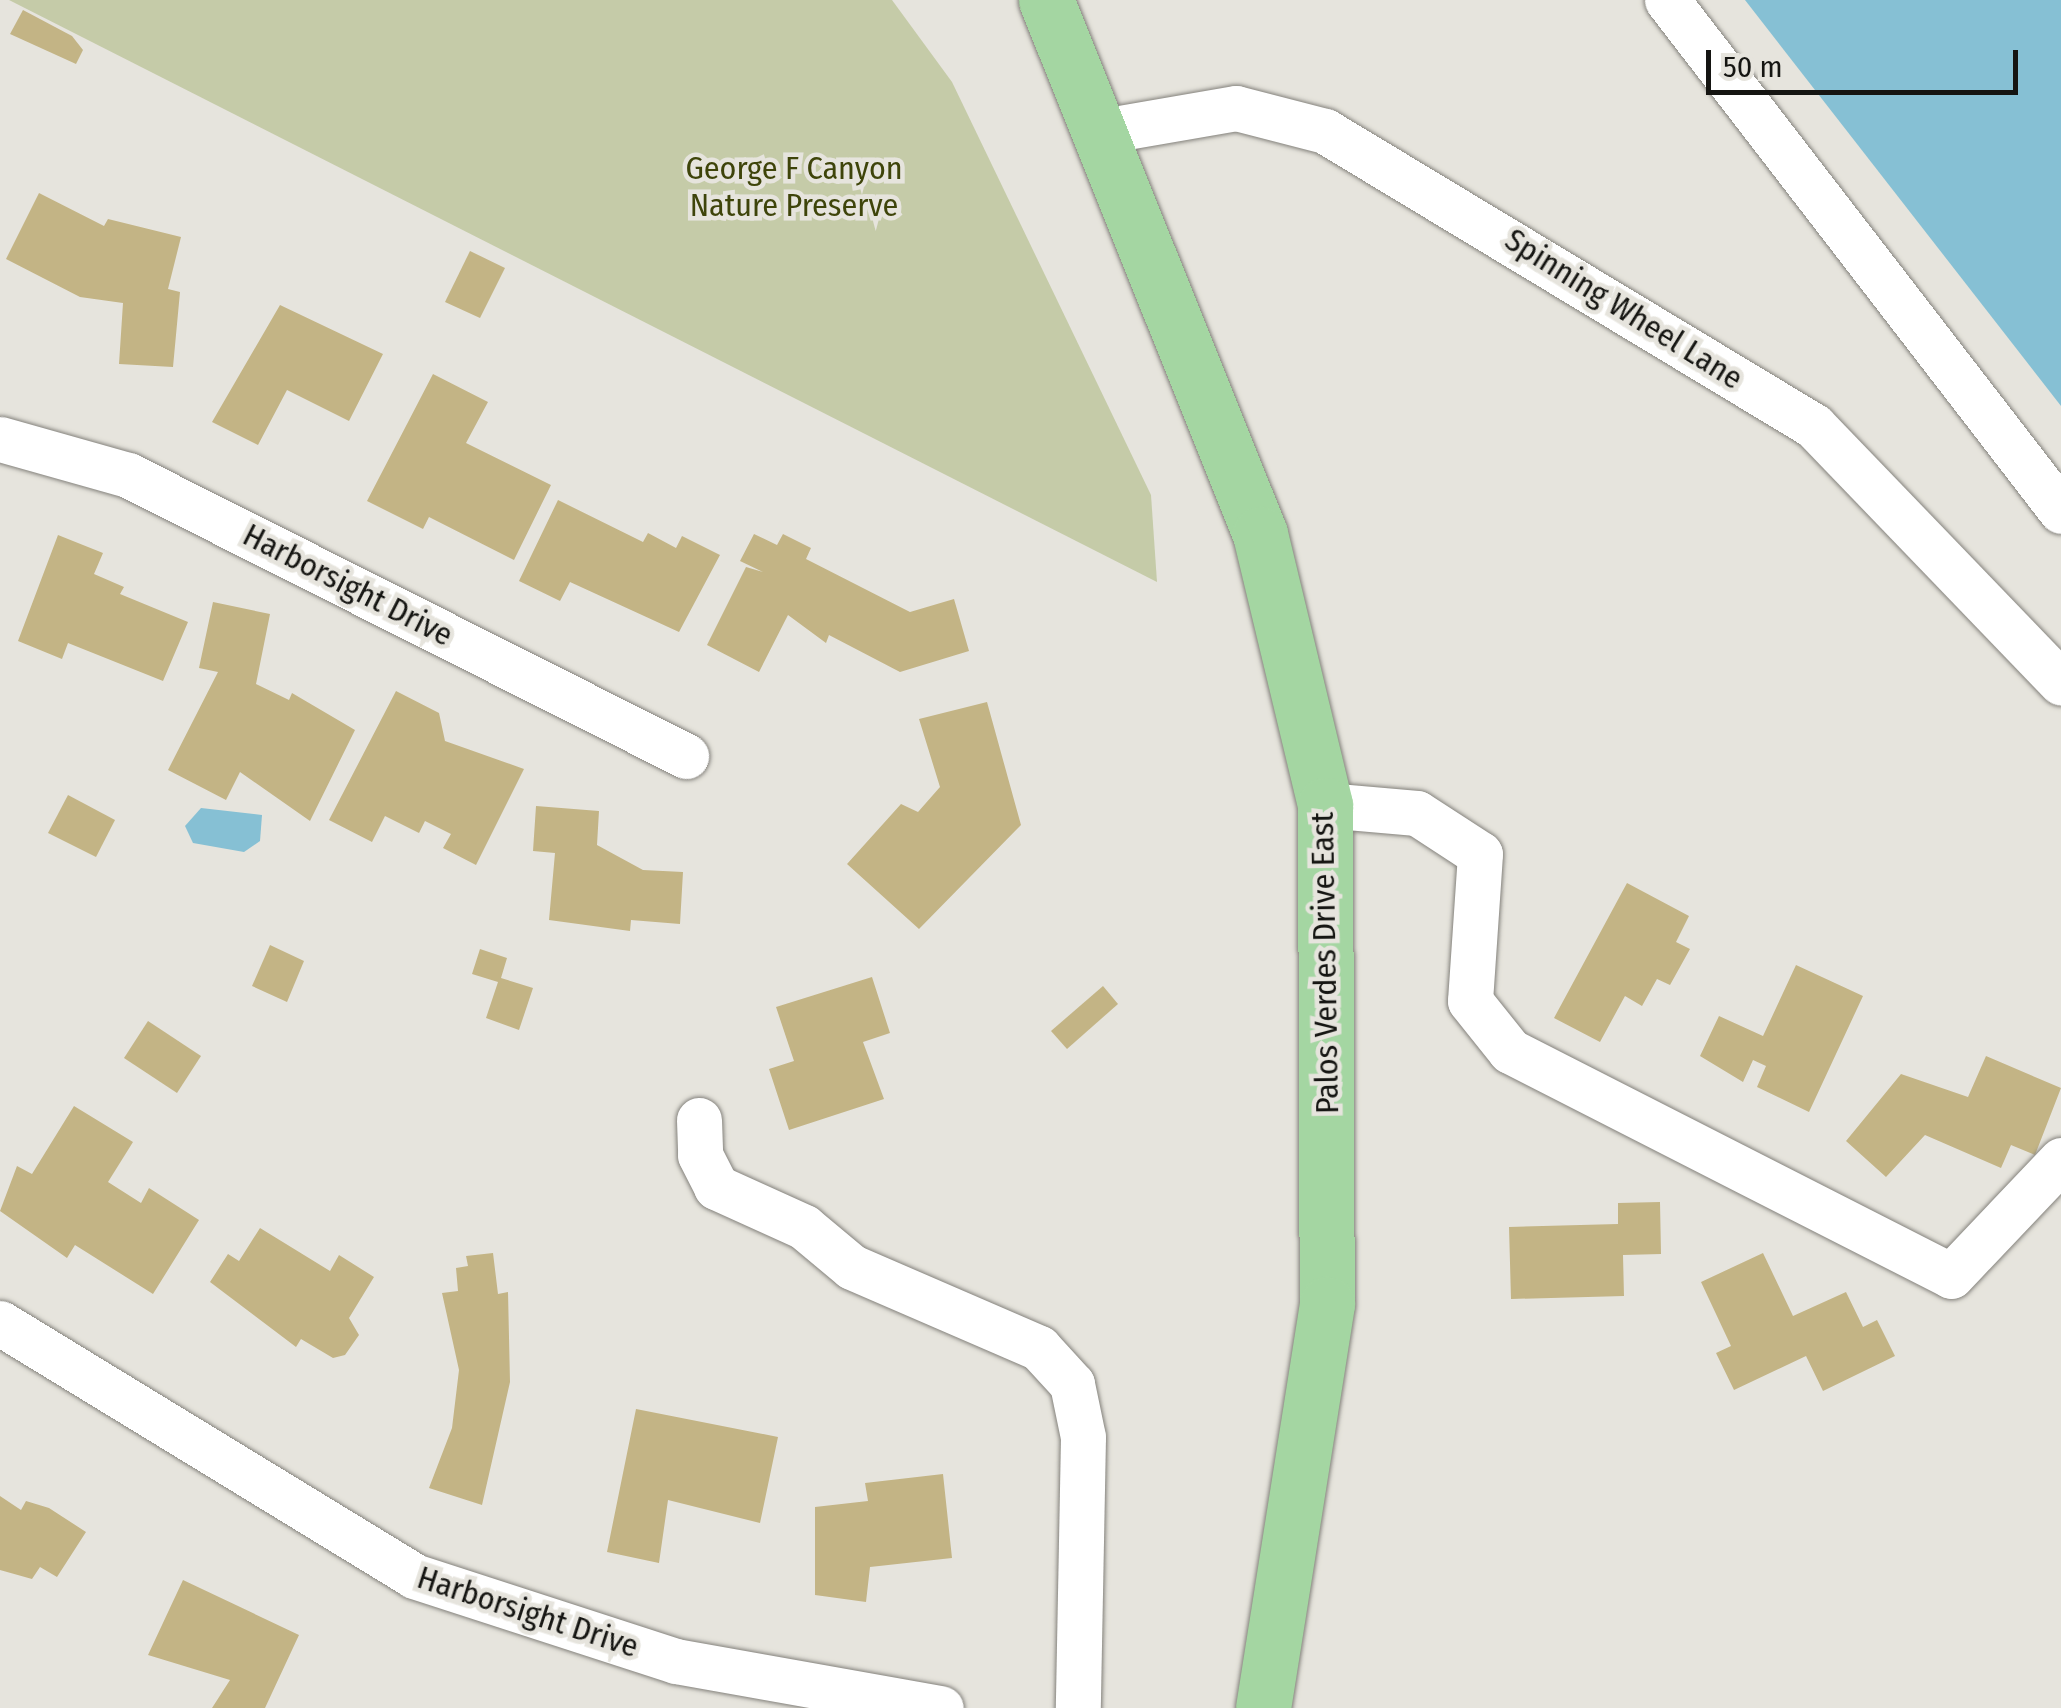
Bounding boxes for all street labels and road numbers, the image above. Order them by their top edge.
street label: Spinning Wheel Lane [1498,220,1750,398]
street label: Harborsight Drive [237,516,459,654]
street label: Palos Verdes Drive East [1303,812,1347,1114]
street label: Harborsight Drive [413,1558,643,1666]

